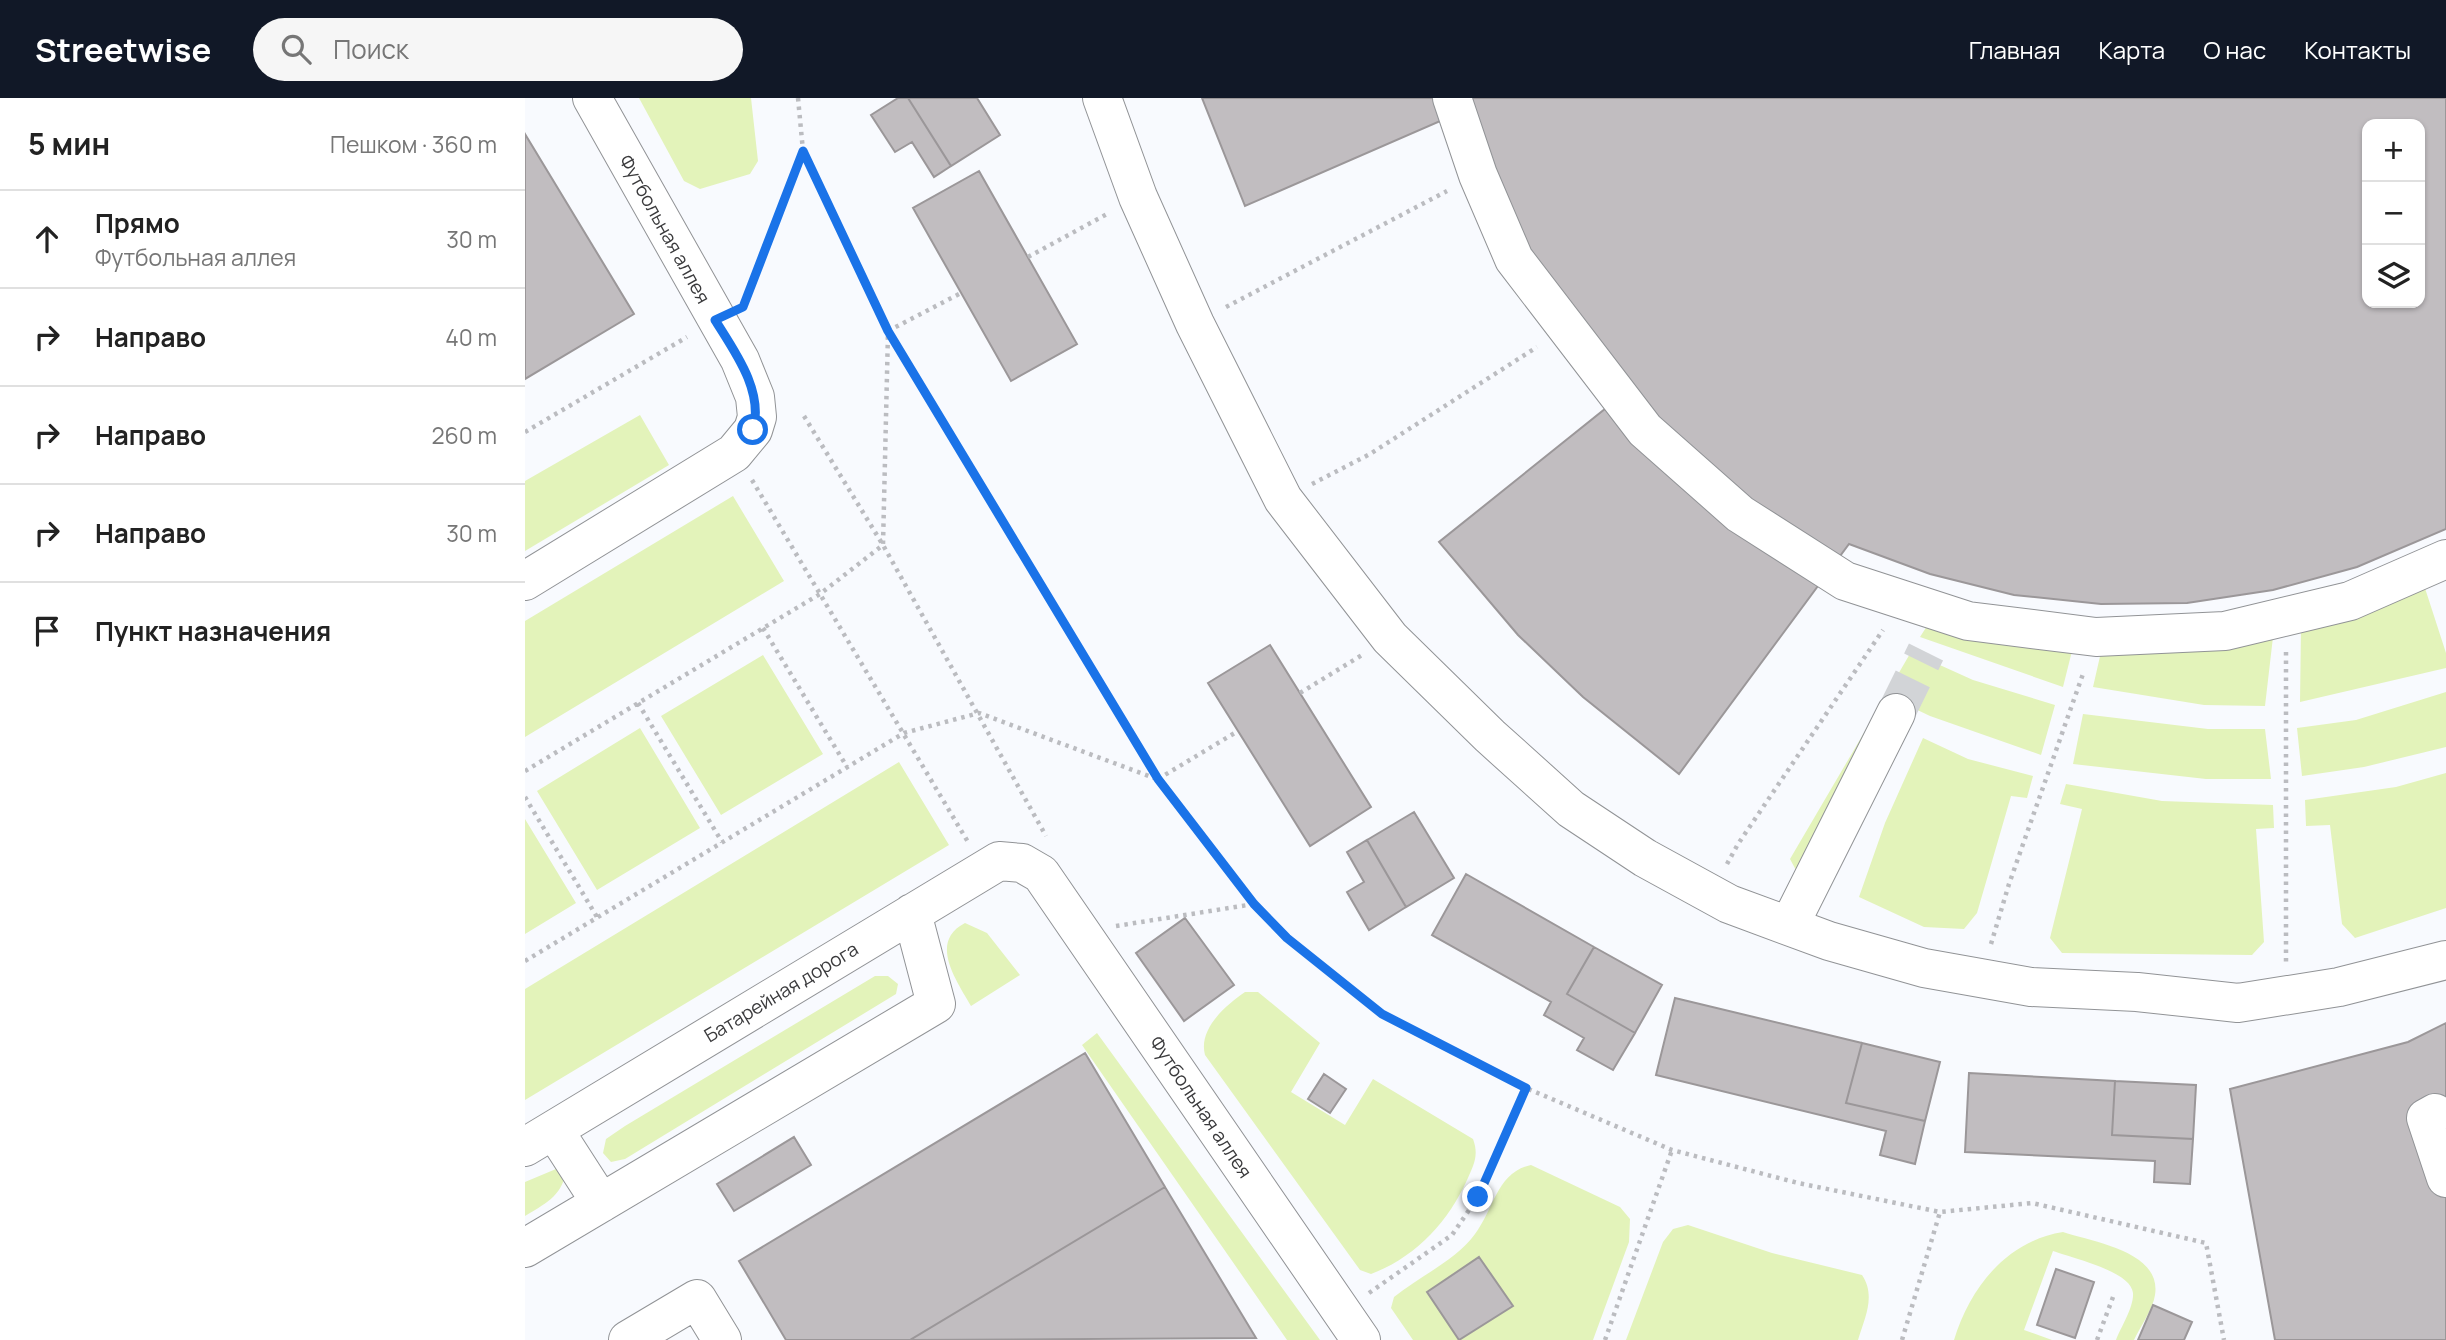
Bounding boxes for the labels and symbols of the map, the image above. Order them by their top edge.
street label: Футбольная аллея [613,150,717,308]
route start [737,414,768,445]
street label: Батарейная дорога [699,936,863,1048]
street label: Футбольная аллея [1144,1031,1258,1183]
route end [1462,1181,1493,1212]

